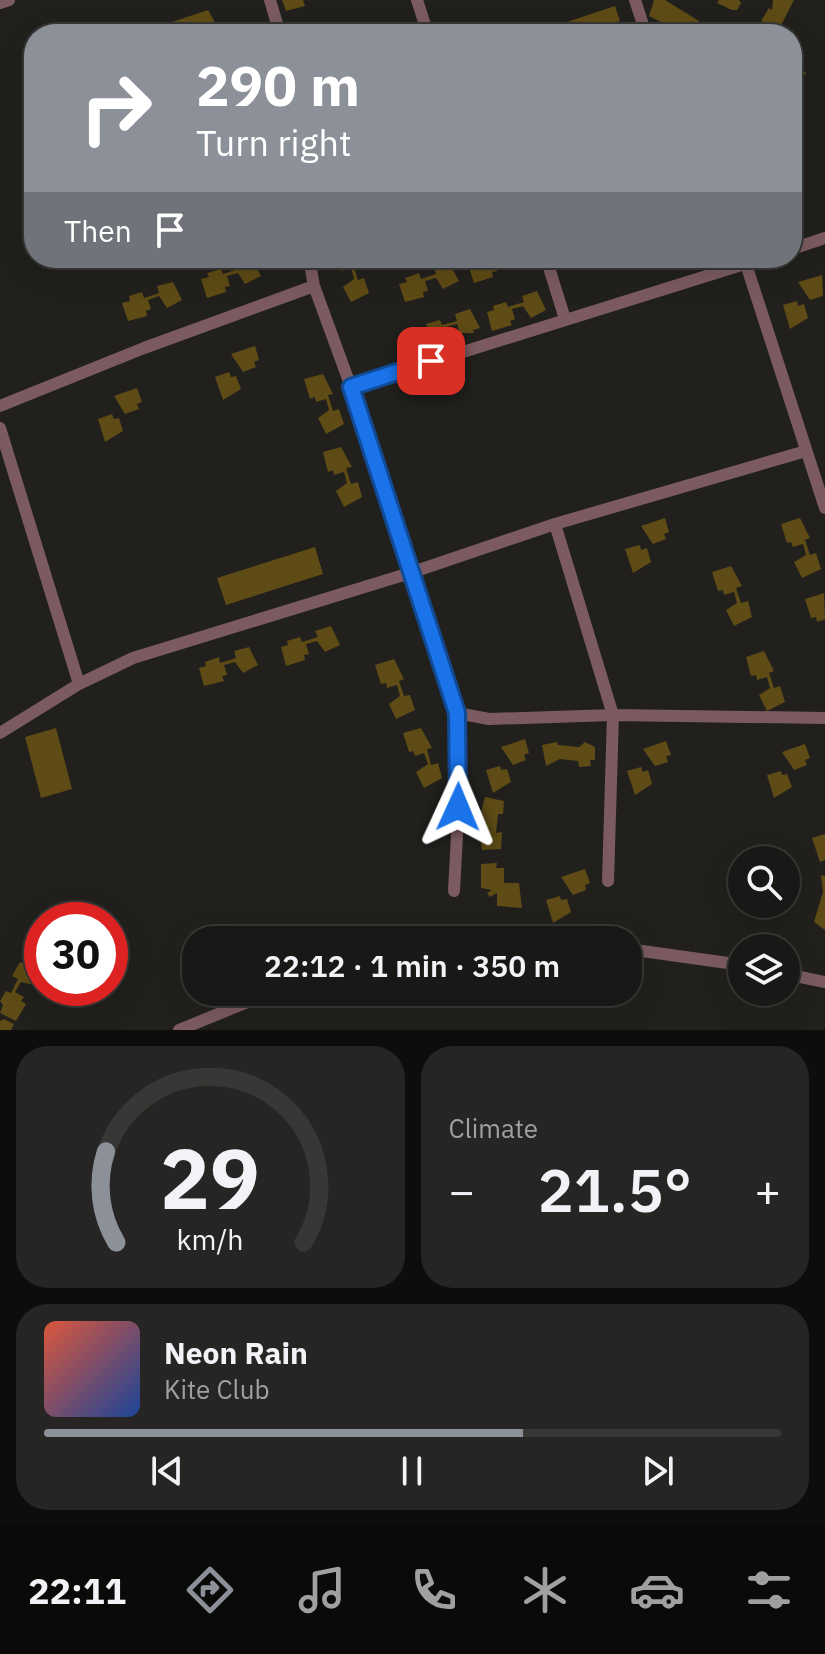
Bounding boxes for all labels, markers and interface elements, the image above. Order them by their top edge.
text: 290 m [196,49,360,121]
icon: right [64,56,168,160]
text: Turn right [196,119,352,166]
icon: arrive [148,208,192,252]
text: Then [64,211,132,250]
pin [397,327,465,395]
icon: arrive [409,339,453,383]
position arrow [416,765,500,849]
map controls [728,846,800,1006]
button: search [728,846,800,918]
speed limit sign: 30 [24,902,128,1006]
button: layers [728,934,800,1006]
text: 22:12 · 1 min · 350 m [264,946,560,985]
text: Climate [449,1111,538,1145]
text: 29 [160,1124,260,1232]
text: 21.5° [538,1150,692,1229]
text: − [449,1162,475,1219]
text: + [755,1162,781,1219]
text: km/h [177,1221,244,1258]
text: Neon Rain [164,1333,308,1372]
text: Kite Club [164,1372,269,1406]
icon: previous [145,1449,189,1493]
icon: pause [390,1449,434,1493]
icon: next [636,1449,680,1493]
icon: directions [182,1562,238,1618]
icon: music [294,1562,350,1618]
icon: phone [406,1562,462,1618]
icon: climate [517,1562,573,1618]
icon: car [629,1562,685,1618]
icon: filters [741,1562,797,1618]
text: 22:11 [28,1567,126,1614]

